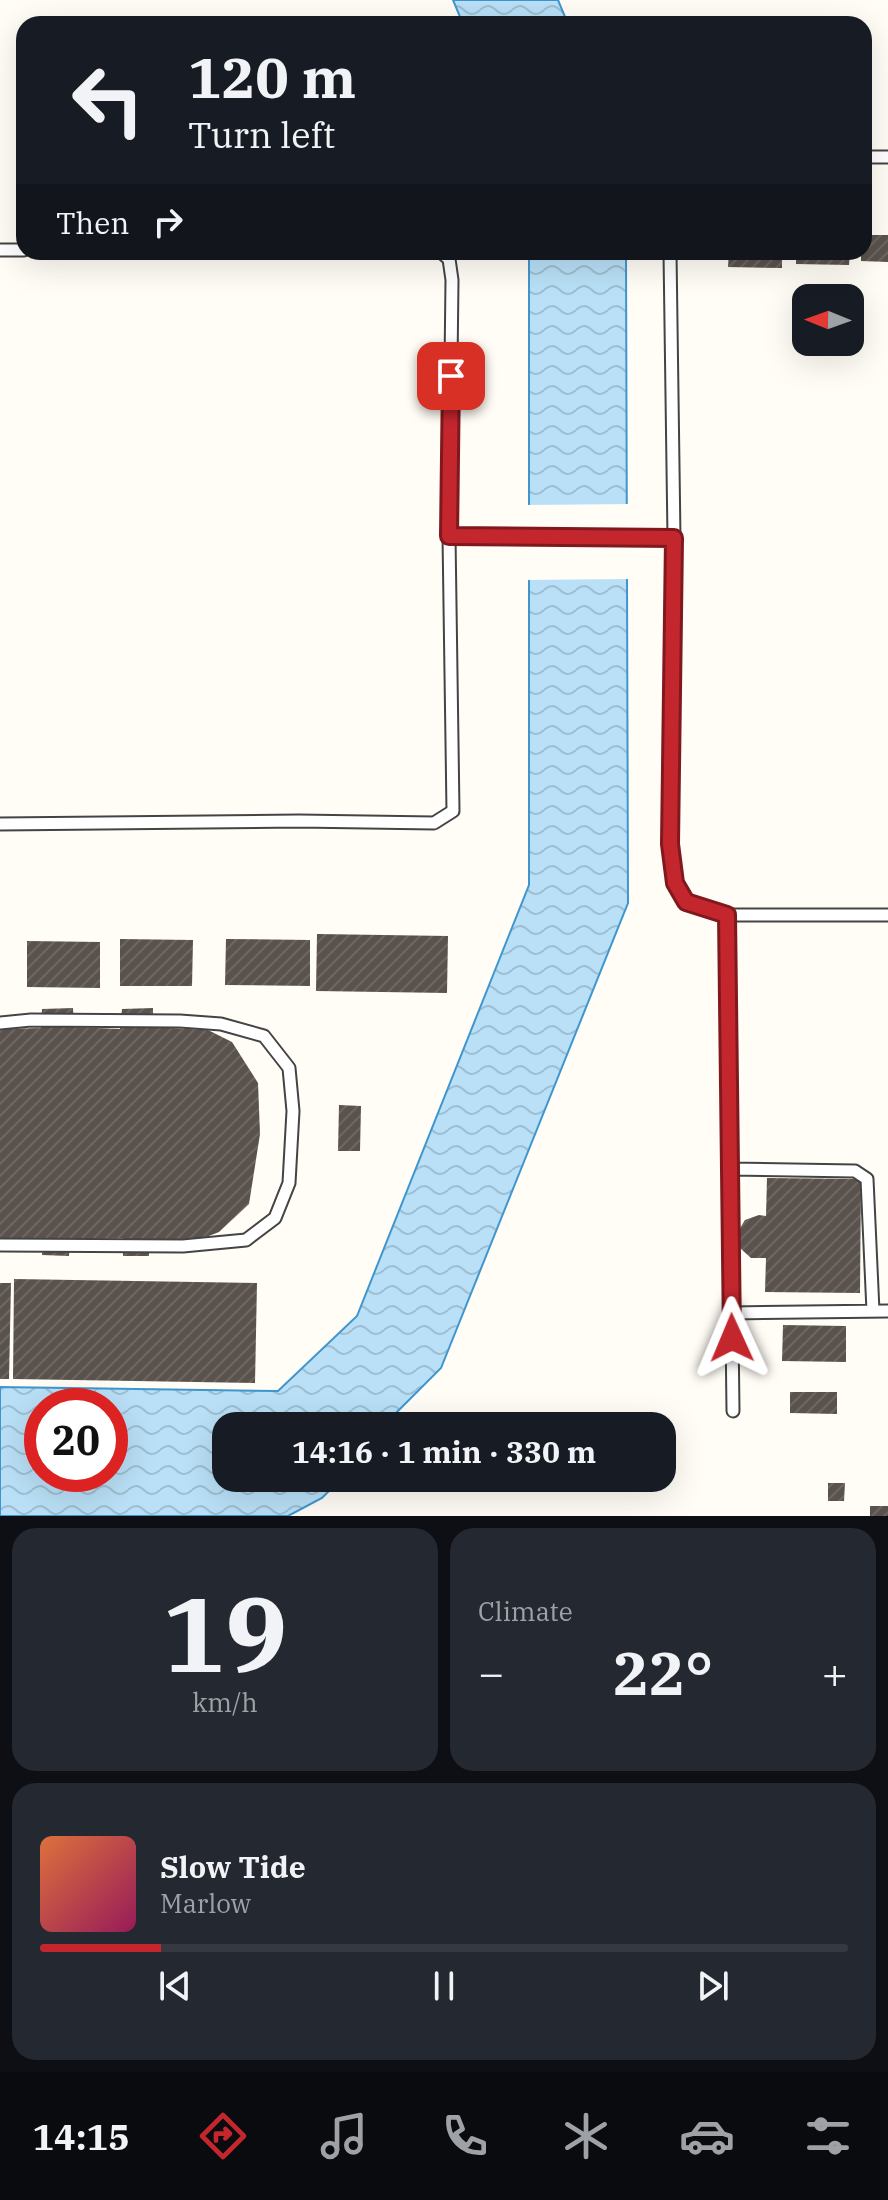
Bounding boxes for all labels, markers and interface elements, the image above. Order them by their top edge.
text: 120 m [188,41,356,113]
icon: left [56,48,160,152]
text: Turn left [188,111,335,158]
icon: right [146,200,190,244]
text: Then [56,203,130,242]
north arrow [792,284,864,356]
map controls [792,284,864,356]
pin [417,342,485,410]
icon: arrive [429,354,473,398]
position arrow [690,1296,774,1380]
speed limit sign: 20 [24,1388,128,1492]
text: 14:16 · 1 min · 330 m [292,1432,596,1471]
text: 19 [163,1565,287,1701]
text: Climate [478,1594,573,1628]
text: 22° [613,1633,713,1712]
text: − [478,1644,504,1701]
text: + [822,1644,848,1701]
text: km/h [192,1685,258,1719]
text: Slow Tide [160,1847,306,1886]
text: Marlow [160,1886,251,1920]
icon: previous [153,1964,197,2008]
icon: pause [422,1964,466,2008]
icon: next [691,1964,735,2008]
icon: directions [195,2108,251,2164]
icon: music [316,2108,372,2164]
icon: phone [437,2108,493,2164]
icon: climate [558,2108,614,2164]
icon: car [679,2108,735,2164]
icon: filters [800,2108,856,2164]
text: 14:15 [32,2113,130,2160]

